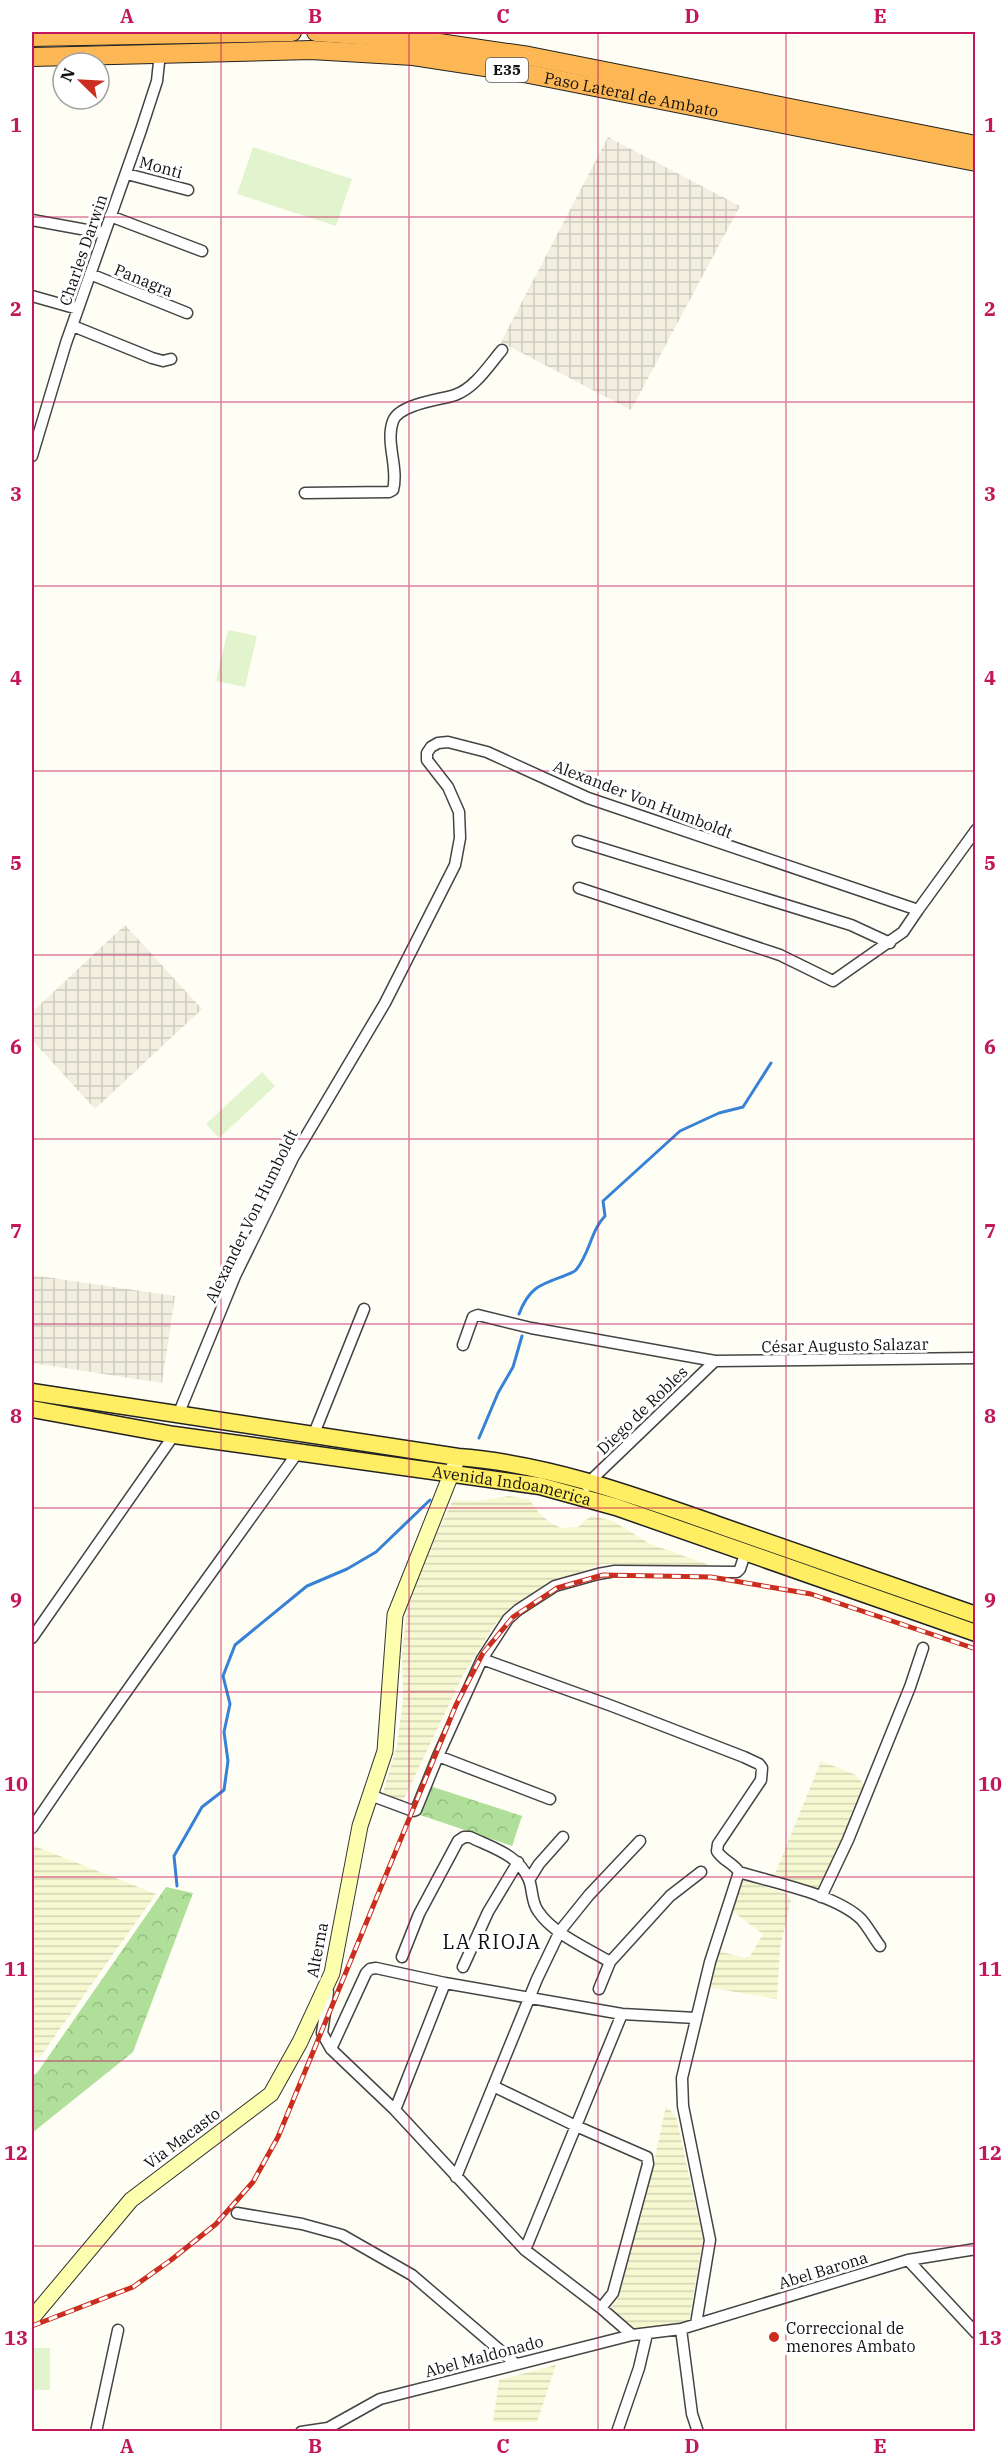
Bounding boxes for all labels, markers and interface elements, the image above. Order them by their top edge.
text: A [120,2,134,29]
text: B [308,2,322,29]
text: C [496,2,510,29]
text: D [684,2,700,29]
text: E [873,2,887,29]
north arrow [51,51,111,111]
road number: E35 [486,58,528,82]
text: N [56,65,79,85]
street label: Paso Lateral de Ambato [543,67,720,121]
text: 1 [10,111,22,138]
text: 1 [984,111,996,138]
street label: Monti [137,152,185,182]
street label: Charles Darwin [55,192,111,308]
street label: Panagra [112,259,177,301]
text: 2 [10,295,22,322]
text: 2 [984,295,996,322]
text: 3 [10,480,22,507]
text: 3 [984,480,996,507]
text: 4 [10,664,22,691]
text: 4 [984,664,996,691]
street label: Alexander Von Humboldt [551,756,736,843]
text: 5 [10,849,22,876]
text: 5 [984,849,996,876]
text: 6 [10,1033,22,1060]
text: 6 [984,1033,996,1060]
street label: Alexander Von Humboldt [200,1126,302,1306]
text: 7 [10,1217,22,1244]
text: 7 [984,1217,996,1244]
street label: César Augusto Salazar [761,1334,929,1356]
street label: Diego de Robles [592,1362,692,1458]
text: 8 [10,1402,22,1429]
text: 8 [984,1402,996,1429]
street label: Avenida Indoamerica [431,1461,594,1510]
text: 9 [10,1586,22,1613]
text: 9 [984,1586,996,1613]
text: 10 [4,1770,28,1797]
text: 10 [978,1770,1002,1797]
street label: Alterna [302,1920,332,1979]
district label: LA RIOJA [442,1928,542,1955]
text: 11 [4,1955,28,1982]
text: 11 [978,1955,1002,1982]
street label: Via Macasto [140,2103,224,2173]
text: 12 [4,2139,28,2166]
text: 12 [978,2139,1002,2166]
street label: Abel Barona [776,2247,870,2293]
place label: Correccional de menores Ambato [786,2318,915,2356]
text: 13 [4,2324,28,2351]
text: 13 [978,2324,1002,2351]
marker: Correccional de menores Ambato [767,2330,781,2344]
street label: Abel Maldonado [423,2331,545,2381]
text: A [120,2432,134,2459]
text: B [308,2432,322,2459]
text: C [496,2432,510,2459]
text: D [684,2432,700,2459]
text: E [873,2432,887,2459]

